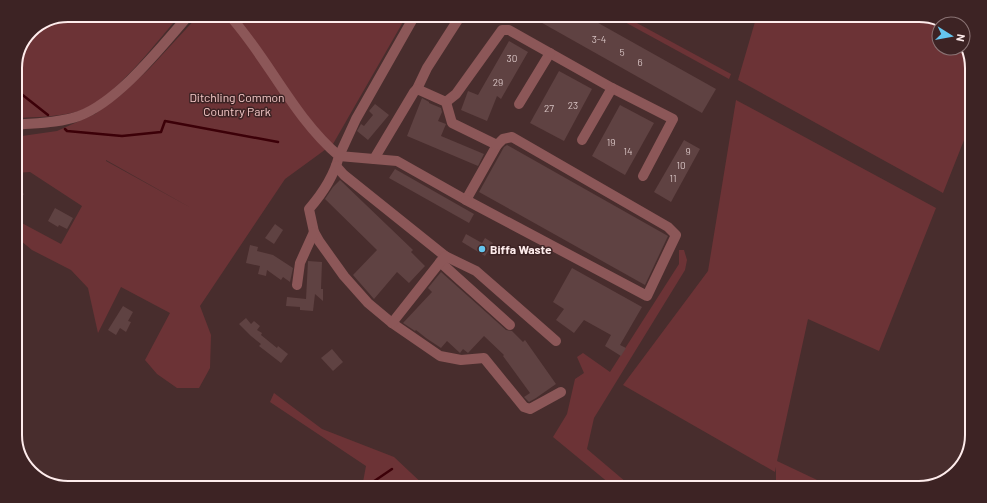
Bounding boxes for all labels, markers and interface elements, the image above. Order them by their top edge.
north arrow [931,16,971,56]
house number: 3-4 [592,33,606,45]
text: N [954,33,968,43]
house number: 5 [619,46,625,58]
house number: 30 [507,52,517,64]
house number: 6 [637,56,643,68]
house number: 29 [493,76,503,88]
park label: Ditchling Common Country Park [189,90,285,118]
house number: 23 [568,99,578,111]
house number: 27 [544,102,554,114]
house number: 19 [607,136,615,148]
house number: 14 [623,145,633,157]
house number: 9 [685,145,691,157]
house number: 10 [676,159,686,171]
house number: 11 [669,172,677,184]
place label: Biffa Waste [490,242,552,256]
marker: Biffa Waste [477,244,487,254]

